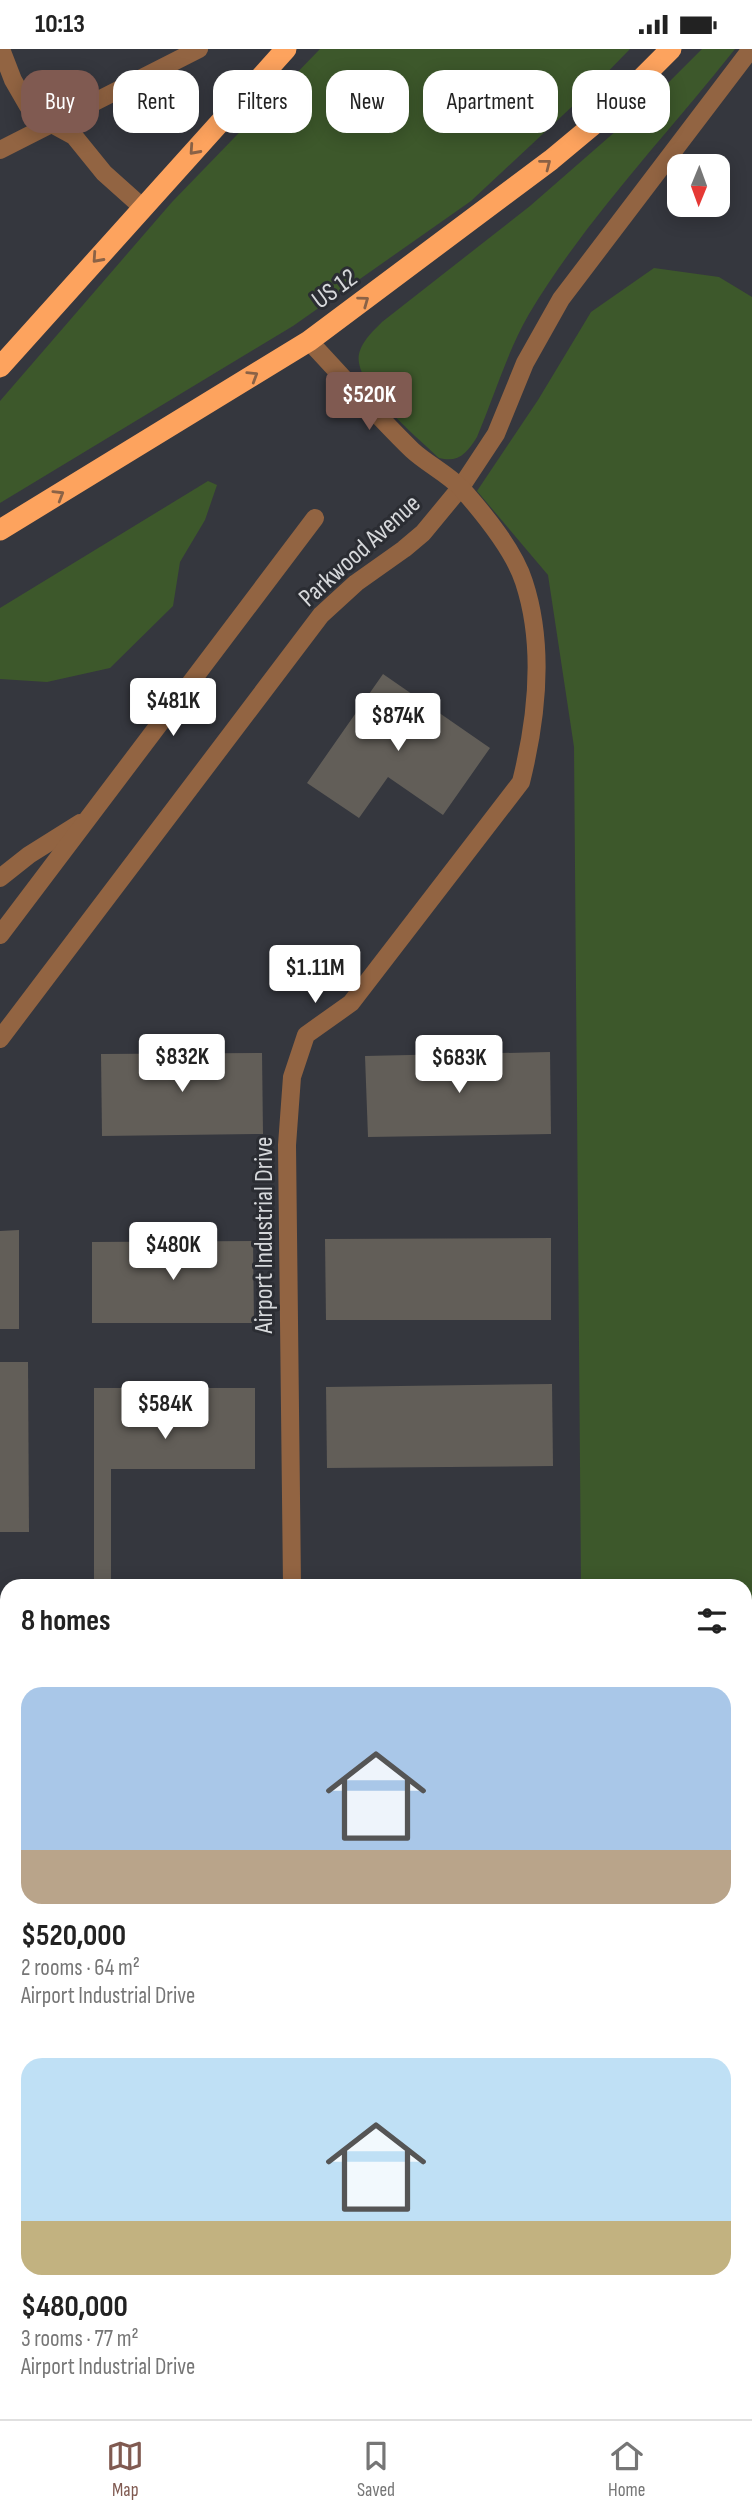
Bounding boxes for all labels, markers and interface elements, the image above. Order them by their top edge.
text: 10:13 [35,9,85,40]
chip: Buy [21,70,99,133]
chip: Rent [113,70,199,133]
chip: Filters [213,70,312,133]
chip: New [326,70,409,133]
chip: Apartment [423,70,558,133]
chip: House [572,70,670,133]
one-way arrow [190,142,202,155]
north arrow [667,154,730,217]
map controls [667,154,730,217]
one-way arrow [538,160,550,173]
one-way arrow [93,250,105,263]
street label: US 12 [306,262,364,316]
one-way arrow [356,297,369,309]
one-way arrow [245,371,258,384]
pin: $520K [320,373,418,432]
text: $520K [342,381,396,409]
street label: Parkwood Avenue [293,489,427,614]
one-way arrow [51,490,64,503]
pin: $481K [124,679,222,738]
text: $481K [146,687,200,715]
pin: $874K [349,693,447,753]
text: $874K [371,702,425,730]
pin: $1.11M [258,946,372,1005]
text: $1.11M [285,954,345,982]
pin: $832K [133,1035,231,1094]
pin: $683K [410,1035,508,1095]
text: $832K [155,1043,209,1071]
text: $683K [431,1044,487,1072]
street label: Airport Industrial Drive [249,1137,280,1334]
pin: $480K [124,1223,222,1282]
text: $480K [145,1231,201,1259]
pin: $584K [116,1381,214,1441]
text: $584K [137,1390,193,1418]
icon: filters [693,1602,731,1640]
text: 8 homes [21,1603,110,1639]
icon: home [313,1733,439,1859]
text: $520,000 [21,1918,126,1954]
text: 2 rooms · 64 m² [21,1954,140,1982]
text: Airport Industrial Drive [21,1982,195,2010]
icon: home [313,2104,439,2230]
text: $480,000 [21,2289,128,2325]
text: 3 rooms · 77 m² [21,2325,139,2353]
text: Airport Industrial Drive [21,2353,195,2381]
tab: Map [106,2437,144,2502]
tab: Saved [357,2437,395,2502]
tab: Home [608,2437,646,2502]

